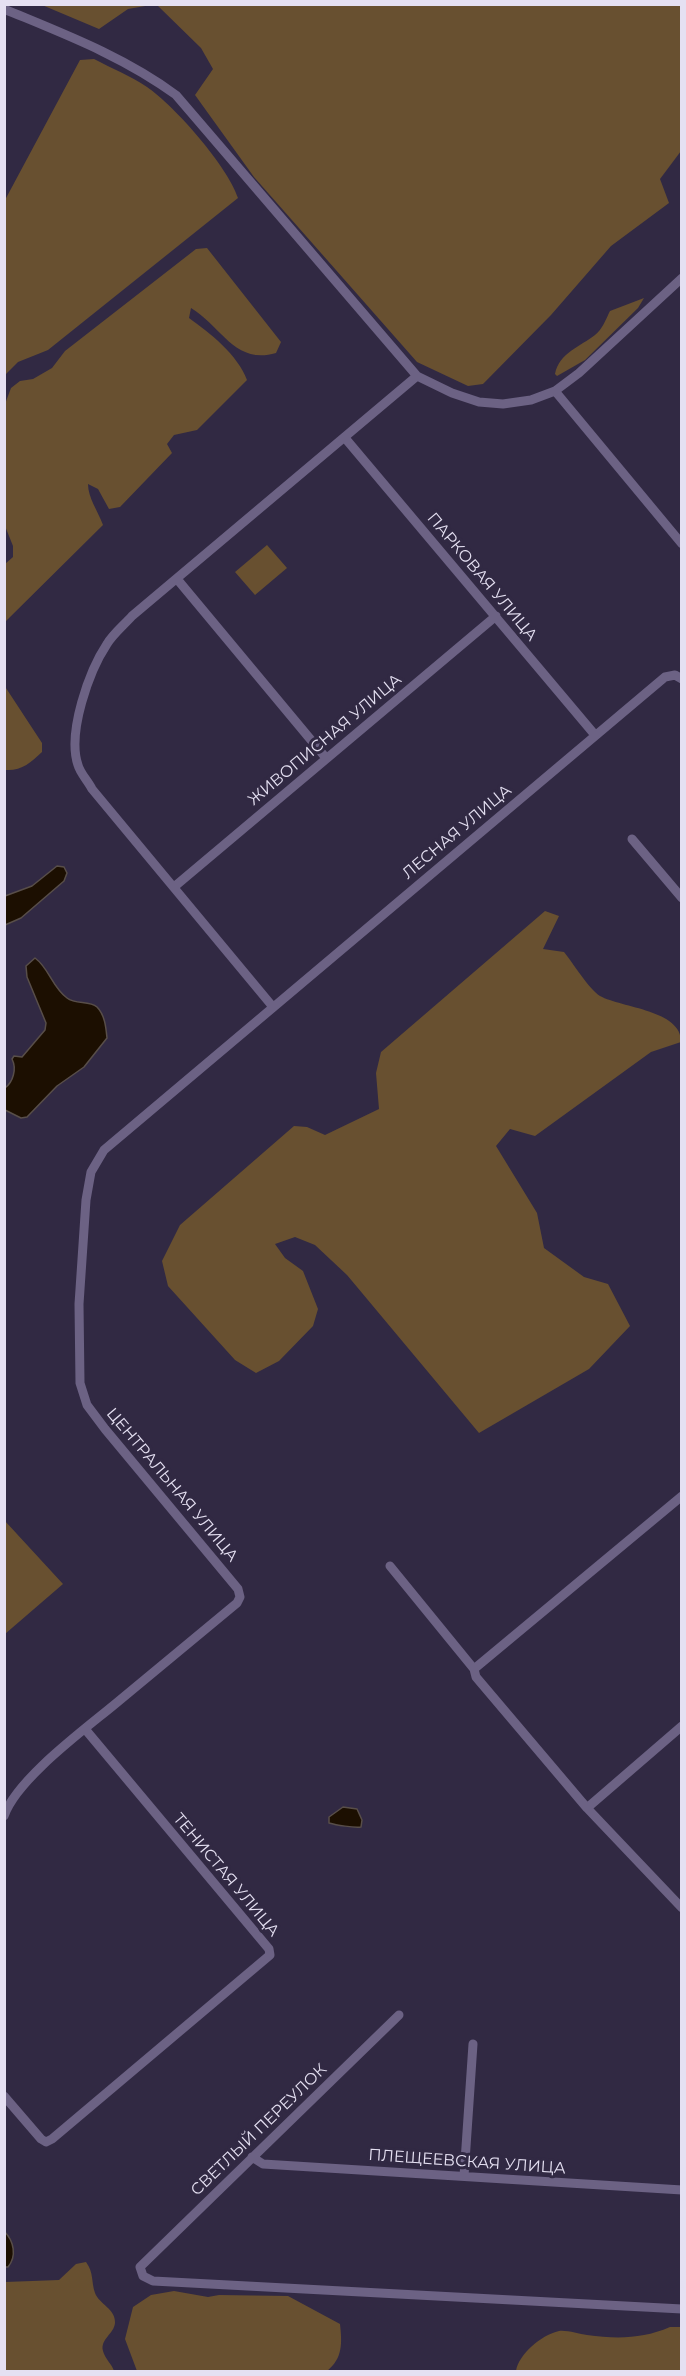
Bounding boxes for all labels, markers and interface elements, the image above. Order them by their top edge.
street label: ПАРКОВАЯ УЛИЦА [423,509,541,645]
street label: ЖИВОПИСНАЯ УЛИЦА [244,670,406,810]
street label: ЛЕСНАЯ УЛИЦА [399,781,515,883]
street label: ЦЕНТРАЛЬНАЯ УЛИЦА [102,1404,242,1566]
street label: ТЕНИСТАЯ УЛИЦА [169,1809,283,1941]
street label: СВЕТЛЫЙ ПЕРЕУЛОК [187,2060,331,2200]
street label: ПЛЕЩЕЕВСКАЯ УЛИЦА [368,2146,566,2178]

